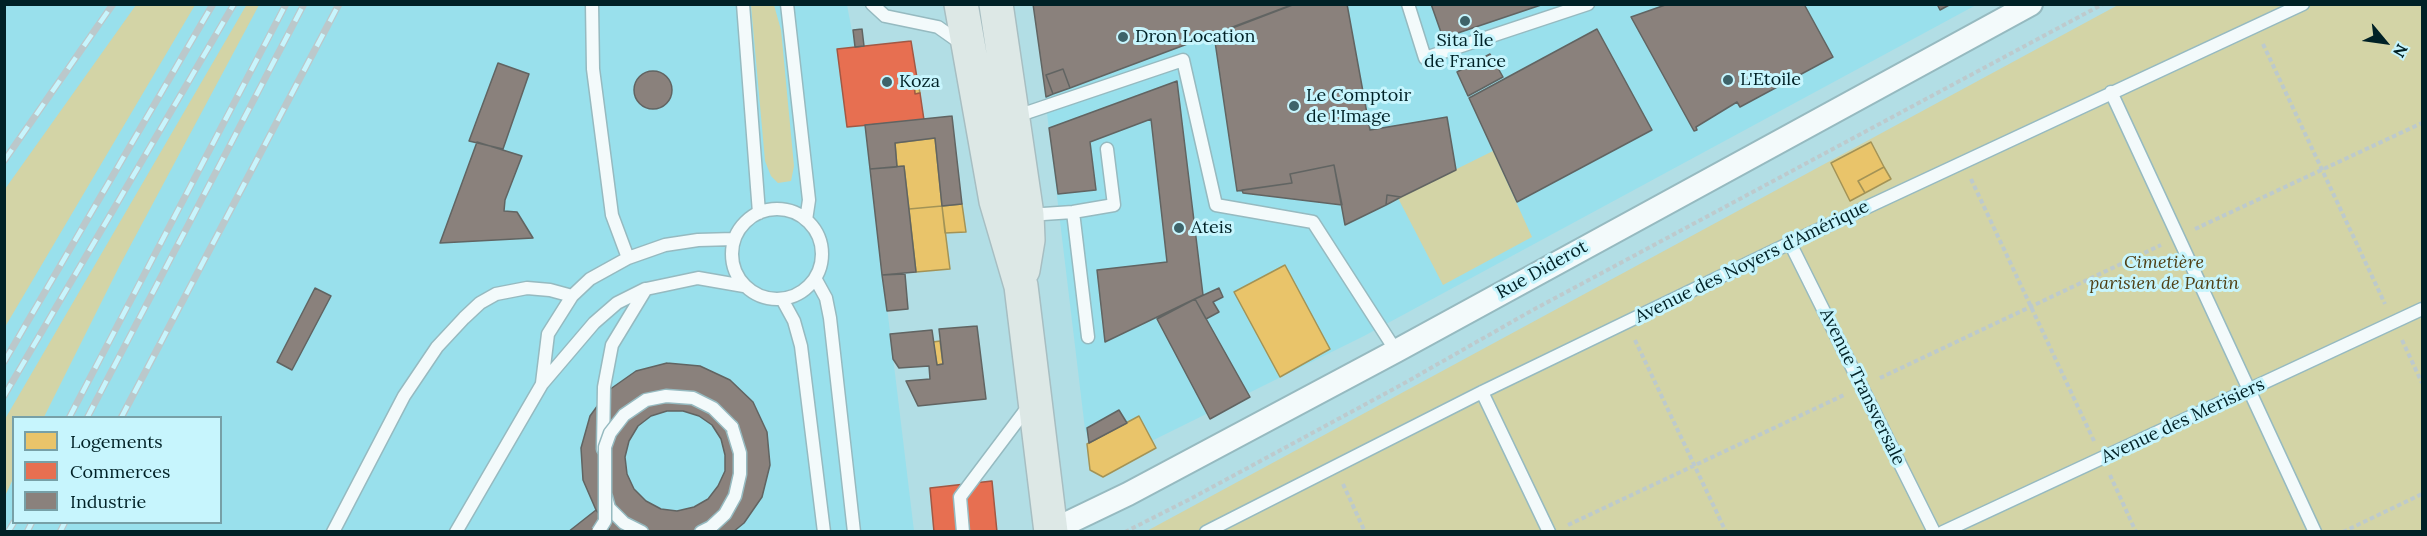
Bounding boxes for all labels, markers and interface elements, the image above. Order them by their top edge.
north arrow [2355,12,2415,72]
marker: Sita Île de France [1458,14,1472,28]
place label: Dron Location [1135,26,1255,48]
marker: Dron Location [1116,30,1130,44]
place label: Sita Île de France [1424,30,1506,72]
text: N [2389,40,2412,61]
place label: L'Etoile [1740,69,1801,91]
place label: Koza [899,71,940,93]
marker: L'Etoile [1721,73,1735,87]
marker: Koza [880,75,894,89]
place label: Le Comptoir de l'Image [1306,85,1411,128]
marker: Le Comptoir de l'Image [1287,99,1301,113]
street label: Avenue des Noyers d'Amérique [1631,196,1873,328]
place label: Ateis [1191,217,1232,239]
marker: Ateis [1172,221,1186,235]
street label: Rue Diderot [1493,236,1591,304]
park label: Cimetière parisien de Pantin [2089,252,2239,294]
street label: Avenue Transversale [1815,305,1909,469]
street label: Avenue des Merisiers [2098,374,2268,468]
legend [12,416,222,524]
text: Logements [70,430,162,453]
text: Commerces [70,460,170,483]
text: Industrie [70,490,146,513]

